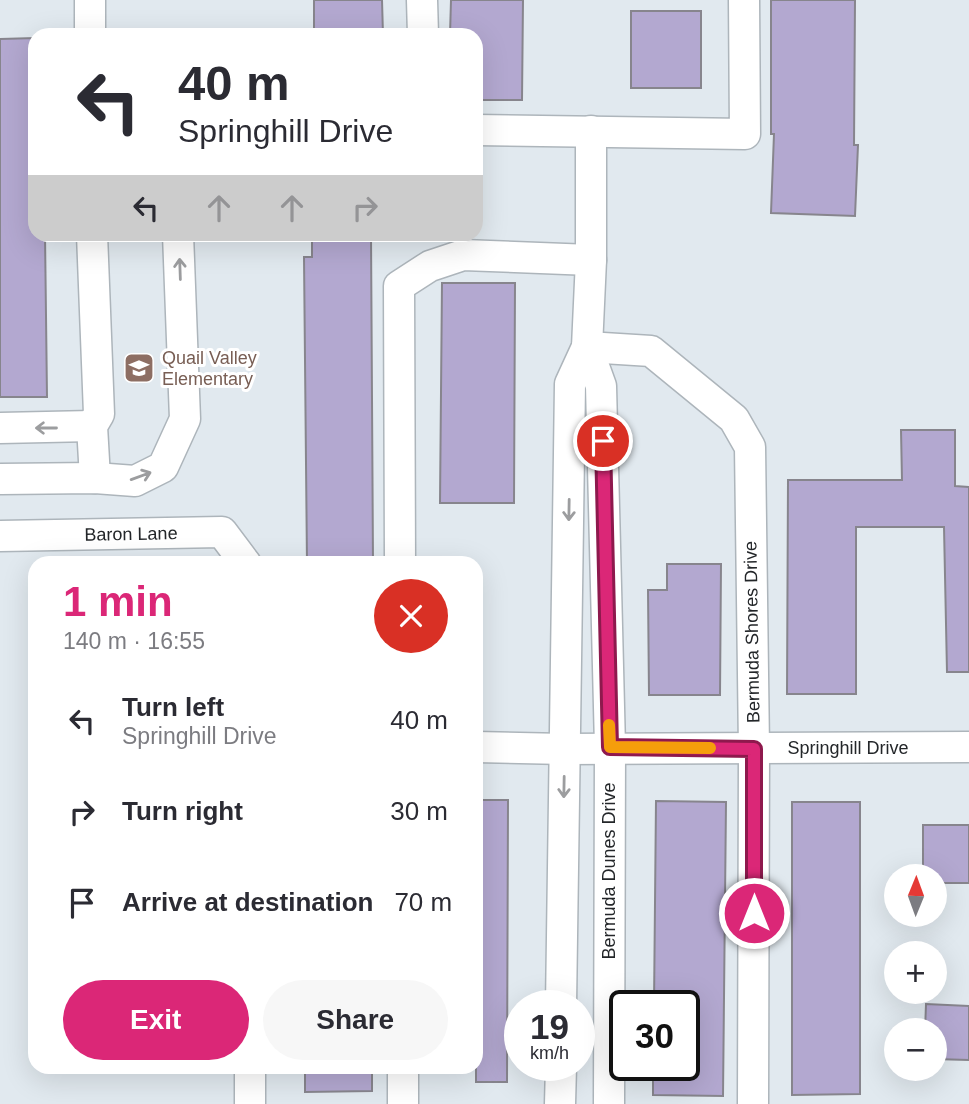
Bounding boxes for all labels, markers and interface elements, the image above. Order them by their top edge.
icon: left [63,56,154,147]
text: 40 m [178,56,290,110]
text: Springhill Drive [178,113,393,149]
icon: left [127,189,165,227]
icon: ahead [200,189,238,227]
icon: ahead [273,189,311,227]
icon: right [346,189,384,227]
one-way arrow [173,257,186,280]
place label: Quail Valley Elementary [162,348,257,389]
school or university icon: Quail Valley Elementary [122,351,156,385]
pin [573,411,633,471]
one-way arrow [35,421,58,435]
icon: arrive [584,422,622,460]
one-way arrow [129,469,151,481]
one-way arrow [562,498,575,521]
street label: Baron Lane [84,523,178,545]
street label: Bermuda Shores Drive [740,541,764,723]
text: 1 min [63,578,173,625]
button: close [374,579,448,653]
text: 140 m · 16:55 [63,628,205,654]
text: Turn left [122,692,224,722]
icon: left [63,702,101,740]
text: 40 m [390,705,448,735]
text: Springhill Drive [122,723,277,749]
street label: Springhill Drive [787,738,909,758]
one-way arrow [558,775,571,798]
street label: Bermuda Dunes Drive [599,782,619,960]
icon: right [63,793,101,831]
text: Turn right [122,796,243,826]
text: 30 m [390,796,448,826]
north arrow [884,864,947,928]
map controls [884,864,947,1081]
position arrow [717,876,791,950]
icon: arrive [63,884,101,922]
text: Arrive at destination [122,887,373,917]
text: 70 m [394,887,452,917]
button: + [884,941,947,1004]
button: Exit [63,980,249,1060]
button: Share [263,980,448,1060]
speed limit sign: 30 [609,990,700,1081]
text: 19 [530,1007,569,1046]
button: − [884,1018,947,1081]
text: km/h [530,1043,569,1063]

